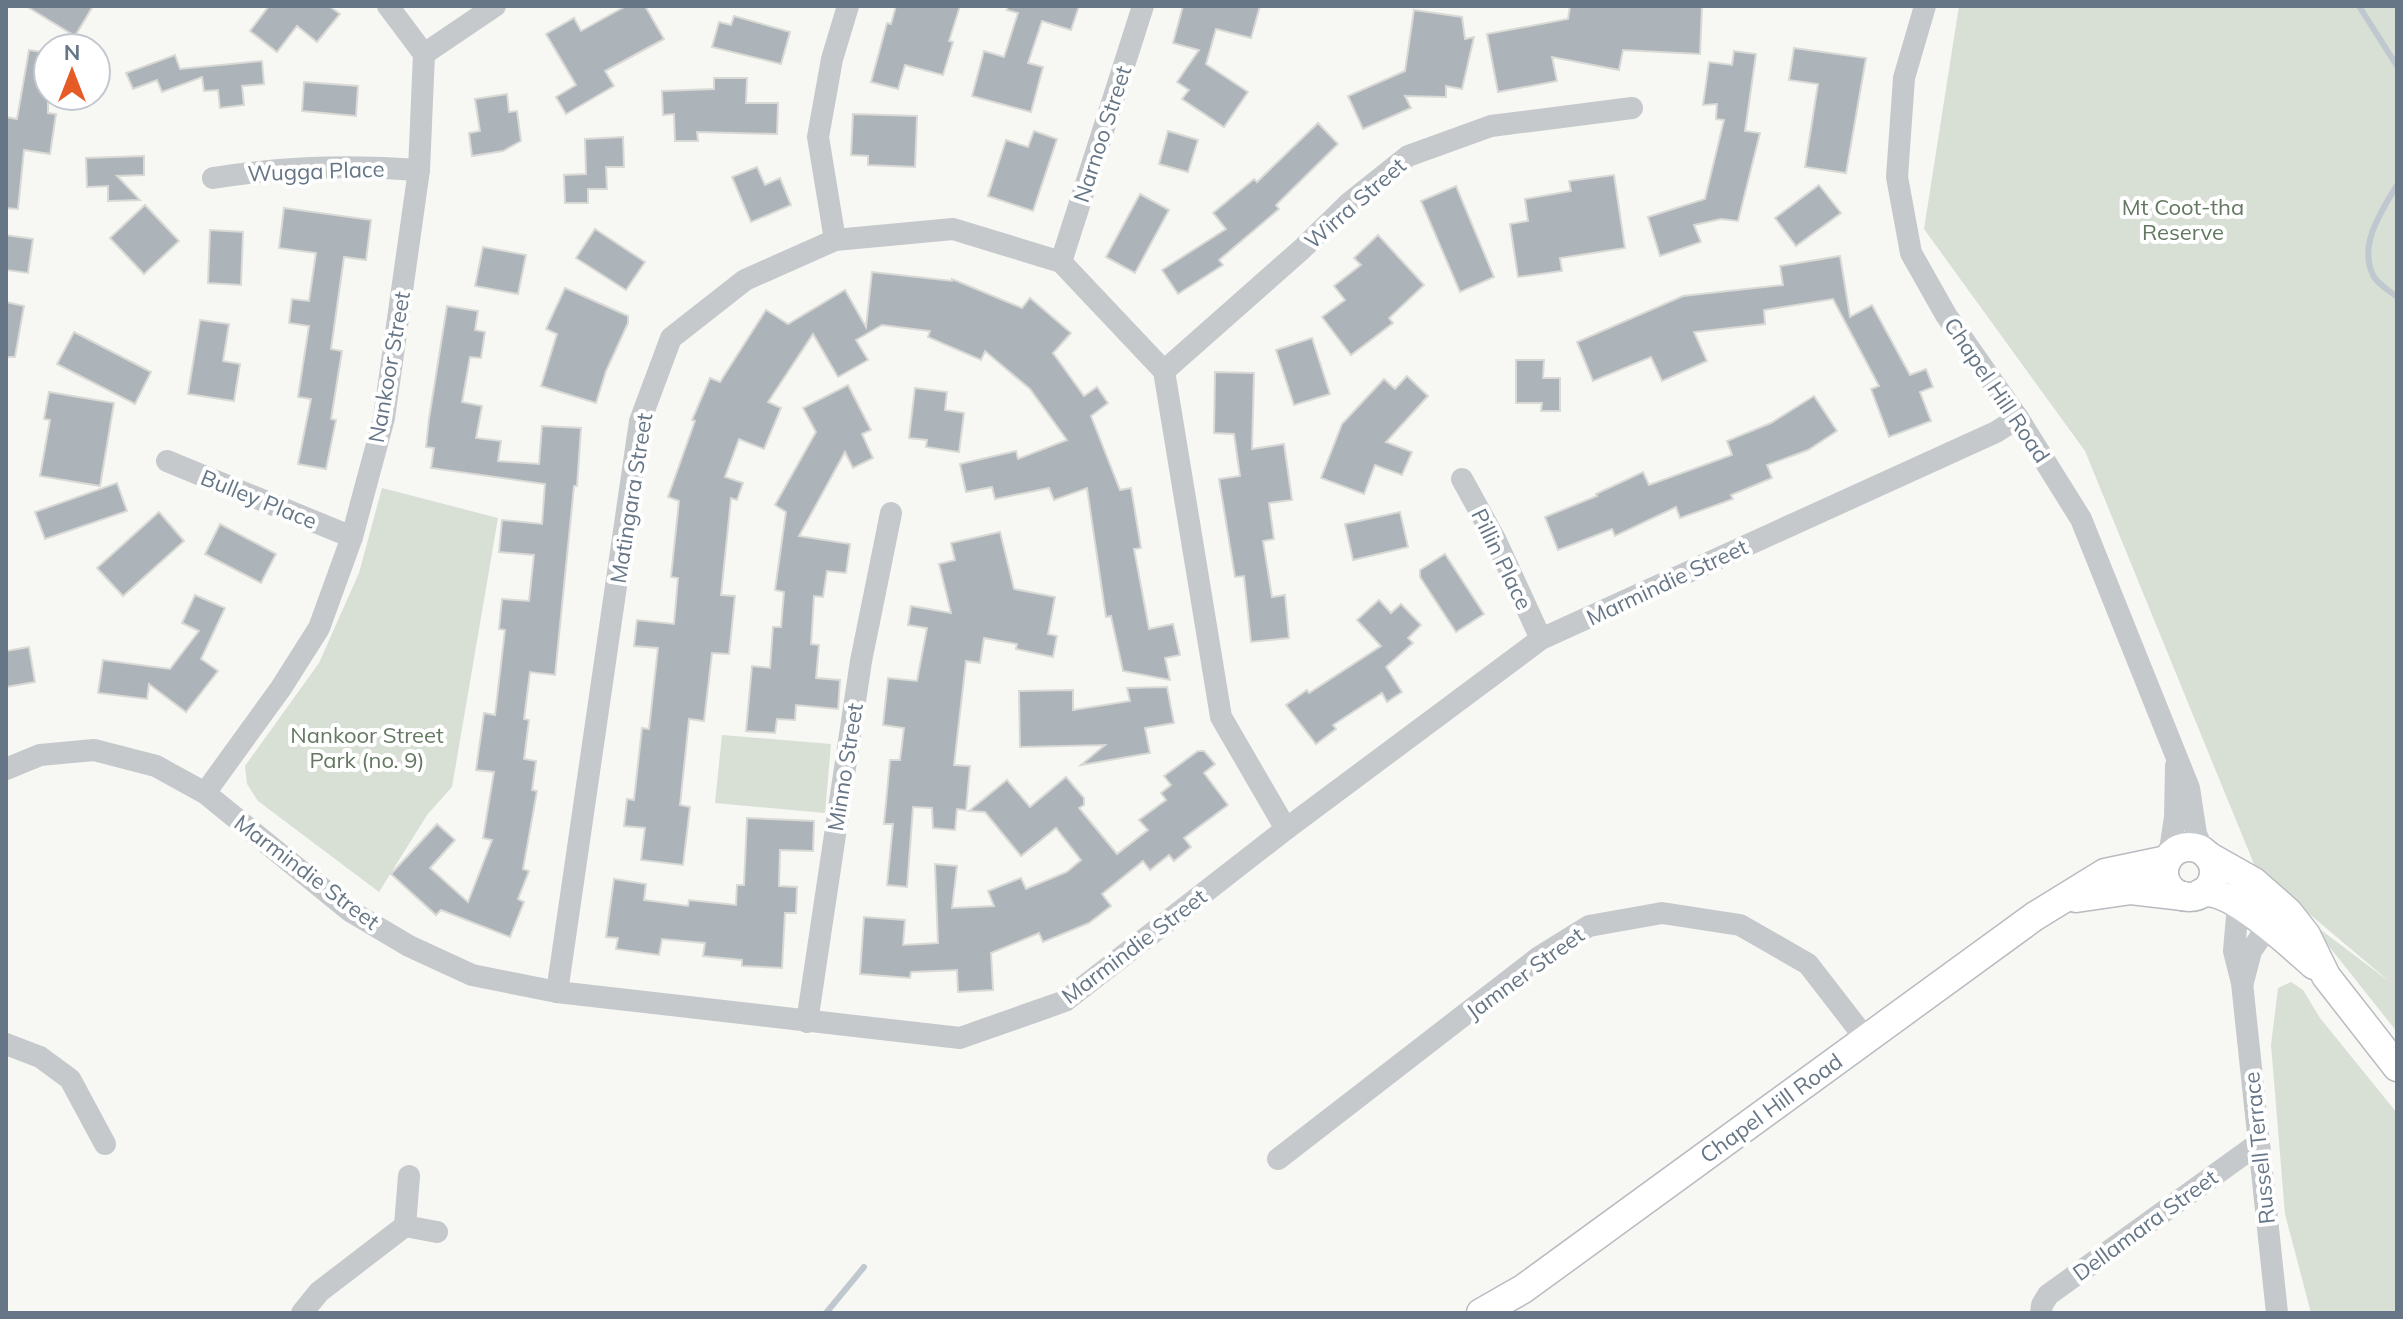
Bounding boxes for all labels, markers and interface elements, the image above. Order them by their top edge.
north arrow [32,32,112,112]
text: N [64,38,80,66]
street label: Narnoo Street [1067,62,1137,206]
street label: Wirra Street [1299,151,1412,255]
street label: Wugga Place [247,155,385,187]
park label: Mt Coot-tha Reserve [2122,193,2244,246]
street label: Nankoor Street [362,289,416,445]
street label: Chapel Hill Road [1938,312,2056,468]
street label: Matingara Street [604,411,658,585]
street label: Bulley Place [197,463,321,535]
street label: Pillin Place [1465,504,1539,614]
street label: Marmindie Street [1582,532,1752,632]
street label: Minno Street [821,701,869,833]
park label: Nankoor Street Park (no. 9) [290,721,444,774]
street label: Marmindie Street [229,808,385,936]
street label: Marmindie Street [1056,882,1212,1010]
street label: Jamner Street [1460,921,1590,1025]
street label: Chapel Hill Road [1694,1047,1848,1169]
street label: Russell Terrace [2237,1070,2281,1226]
street label: Dellamara Street [2067,1163,2223,1287]

